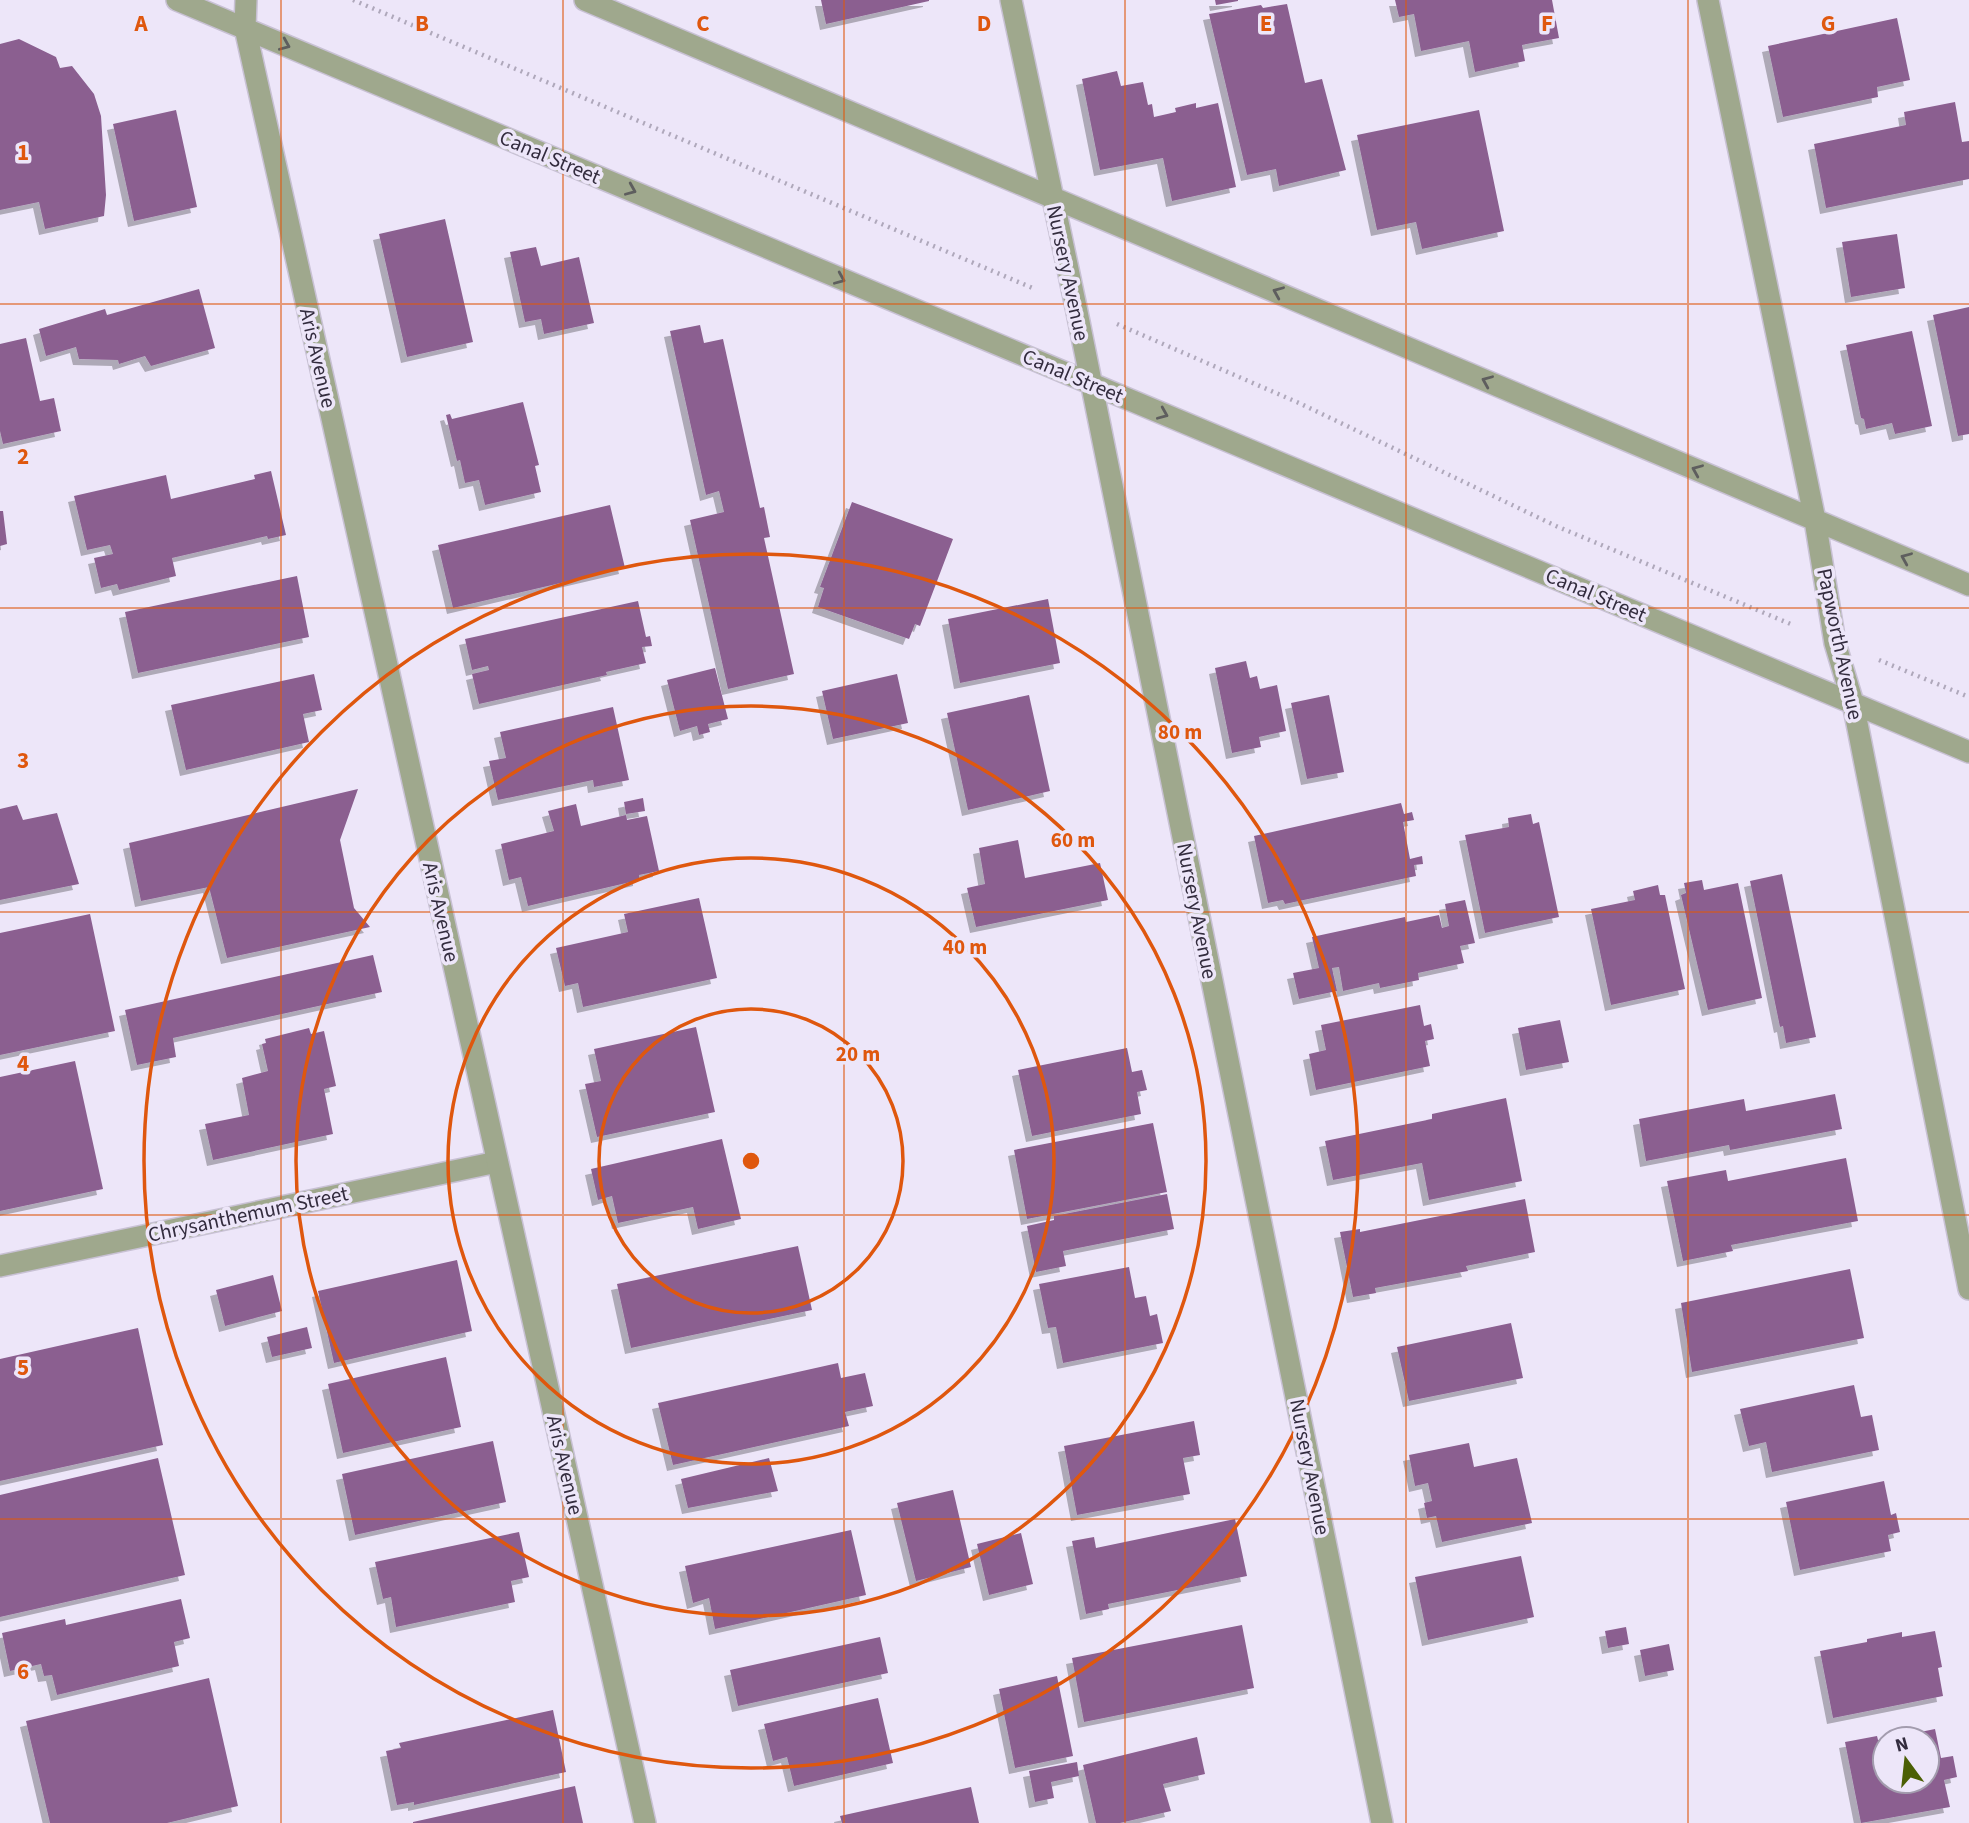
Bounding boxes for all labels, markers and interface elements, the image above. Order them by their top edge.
text: A [133,7,148,40]
text: B [415,7,429,40]
text: C [696,7,710,40]
text: D [977,7,991,40]
text: E [1260,7,1272,40]
text: F [1541,7,1553,40]
text: G [1821,7,1835,40]
one-way arrow [279,37,291,51]
street label: Canal Street [495,122,605,192]
text: 1 [17,136,29,169]
one-way arrow [624,182,636,196]
street label: Nursery Avenue [1039,202,1097,344]
one-way arrow [834,270,846,284]
one-way arrow [1272,286,1285,300]
street label: Aris Avenue [292,305,344,411]
street label: Canal Street [1018,341,1128,411]
one-way arrow [1482,375,1494,389]
one-way arrow [1156,406,1168,420]
text: 2 [17,440,29,473]
one-way arrow [1691,464,1704,478]
one-way arrow [1901,553,1913,567]
street label: Canal Street [1541,560,1651,630]
street label: Papworth Avenue [1809,565,1871,723]
text: 80 m [1158,717,1202,747]
text: 3 [17,744,29,777]
text: 60 m [1051,825,1095,855]
street label: Nursery Avenue [1169,840,1225,982]
street label: Aris Avenue [415,859,467,965]
text: 40 m [943,932,987,962]
text: 20 m [836,1039,880,1069]
text: 4 [17,1047,29,1080]
centre of rings [739,1149,763,1173]
street label: Chrysanthemum Street [145,1178,351,1250]
text: 5 [17,1351,29,1384]
street label: Nursery Avenue [1282,1396,1338,1538]
street label: Aris Avenue [539,1412,591,1518]
text: 6 [17,1655,29,1688]
north arrow [1871,1725,1941,1795]
text: N [1892,1730,1912,1760]

